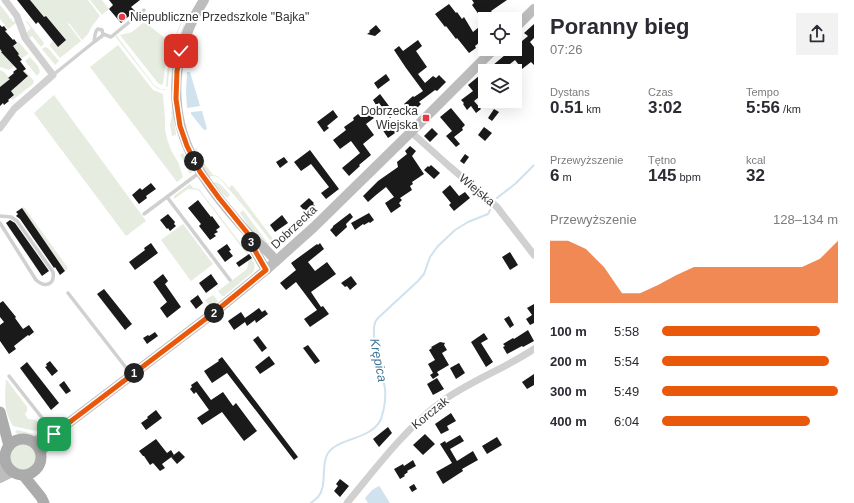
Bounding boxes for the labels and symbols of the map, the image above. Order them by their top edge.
place label: Niepubliczne Przedszkole "Bajka" [130,10,309,24]
marker: Niepubliczne Przedszkole "Bajka" [117,12,127,22]
pin [164,34,198,68]
place label: Dobrzecka Wiejska [361,104,418,132]
marker: Dobrzecka Wiejska [421,113,431,123]
pin: 4 [184,151,204,171]
street label: Wiejska [456,171,498,209]
street label: Dobrzecka [268,202,320,252]
pin: 3 [241,232,261,252]
pin: 2 [204,303,224,323]
water label: Krępica [367,337,390,383]
pin: 1 [124,363,144,383]
street label: Korczak [409,393,452,432]
pin [37,417,71,451]

